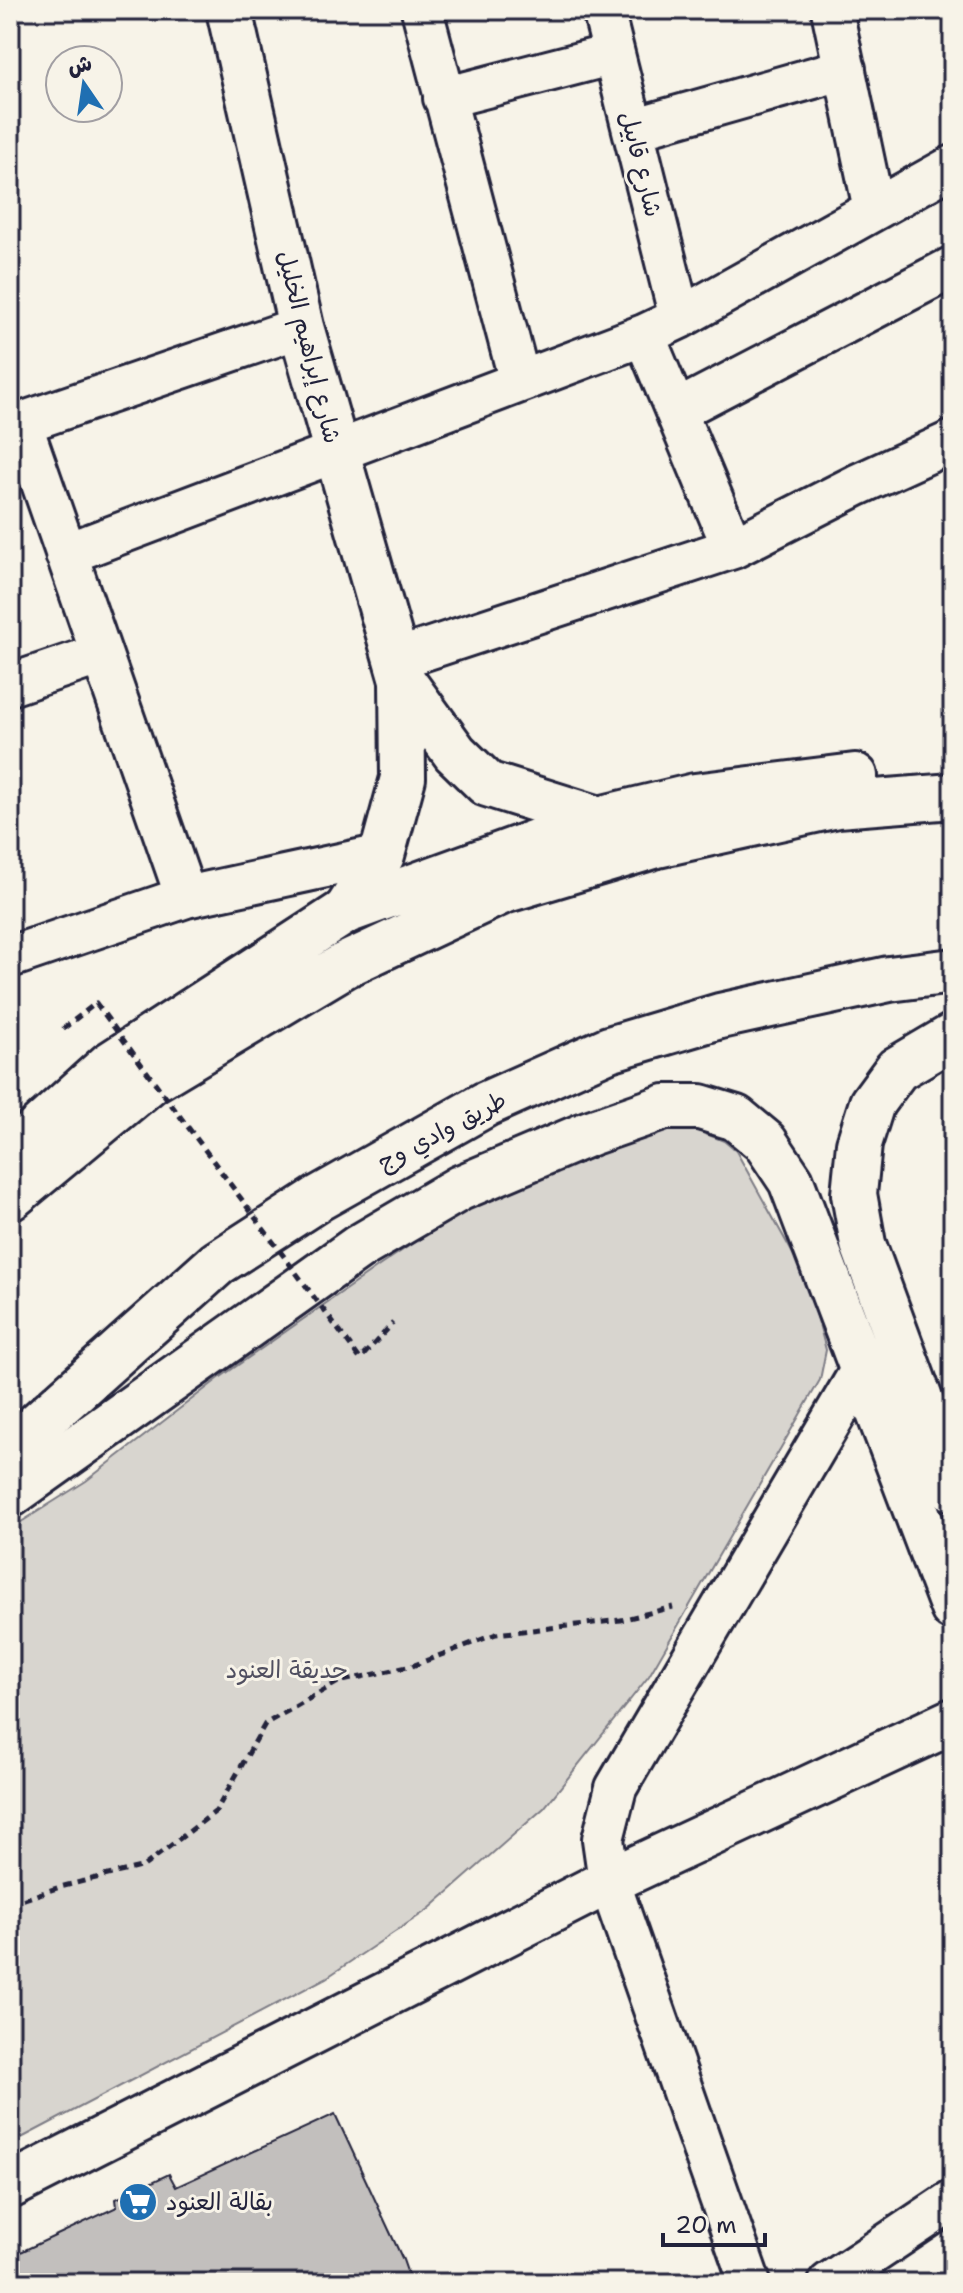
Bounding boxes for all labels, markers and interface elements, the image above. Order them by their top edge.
north arrow [44,44,124,124]
text: ش [65,48,95,82]
street label: شارع قابيل [611,108,670,221]
street label: شارع إبراهيم الخليل [268,247,348,447]
street label: طريق وادي وج [372,1084,513,1179]
park label: حديقة العنود [226,1654,348,1686]
supermarket icon: بقالة العنود [117,2181,159,2223]
place label: بقالة العنود [166,2186,273,2218]
scale bar [663,2197,765,2247]
text: 20 m [675,2209,737,2241]

